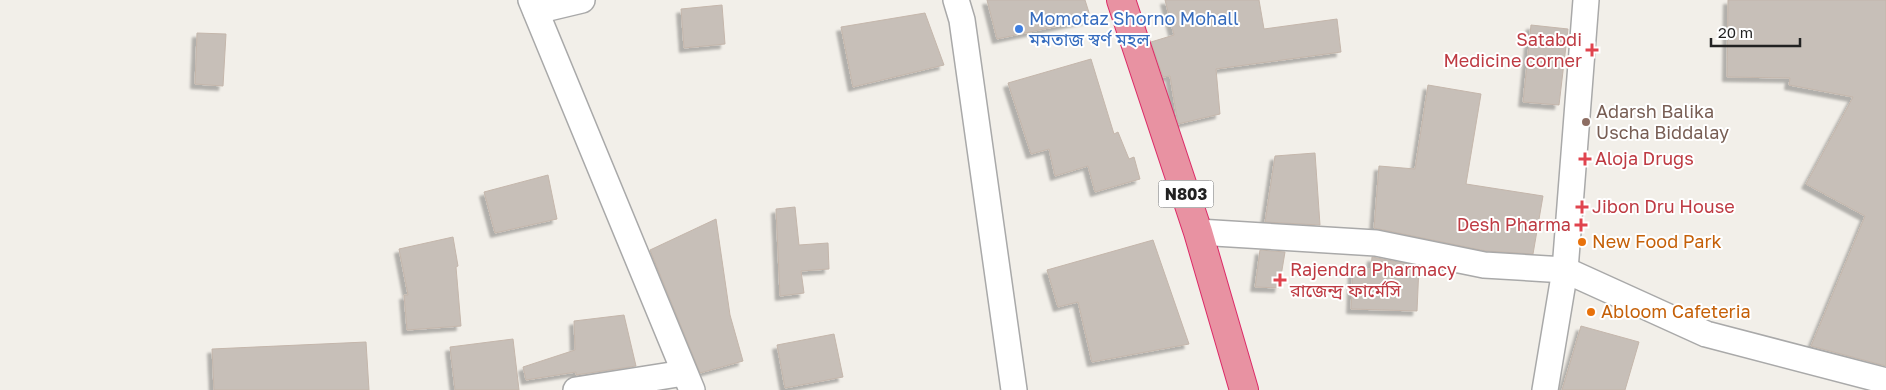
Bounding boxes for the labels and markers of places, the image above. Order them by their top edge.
place label: Momotaz Shorno Mohall মমতাজ স্বর্ণ মহল [1028,7,1239,50]
marker: Momotaz Shorno Mohall মমতাজ স্বর্ণ মহল [1013,23,1025,35]
place label: Satabdi Medicine corner [1443,28,1582,71]
marker: Satabdi Medicine corner [1586,44,1598,56]
place label: Adarsh Balika Uscha Biddalay [1596,100,1729,143]
marker: Adarsh Balika Uscha Biddalay [1580,116,1592,128]
place label: Aloja Drugs [1595,147,1694,169]
marker: Aloja Drugs [1579,153,1591,165]
place label: Jibon Dru House [1592,195,1735,217]
marker: Jibon Dru House [1576,201,1588,213]
place label: Desh Pharma [1457,213,1571,235]
marker: Desh Pharma [1575,219,1587,231]
place label: New Food Park [1592,230,1722,252]
marker: New Food Park [1576,236,1588,248]
place label: Rajendra Pharmacy রাজেন্দ্র ফার্মেসি [1289,258,1457,301]
marker: Rajendra Pharmacy রাজেন্দ্র ফার্মেসি [1274,274,1286,286]
place label: Abloom Cafeteria [1601,300,1751,322]
marker: Abloom Cafeteria [1585,306,1597,318]

